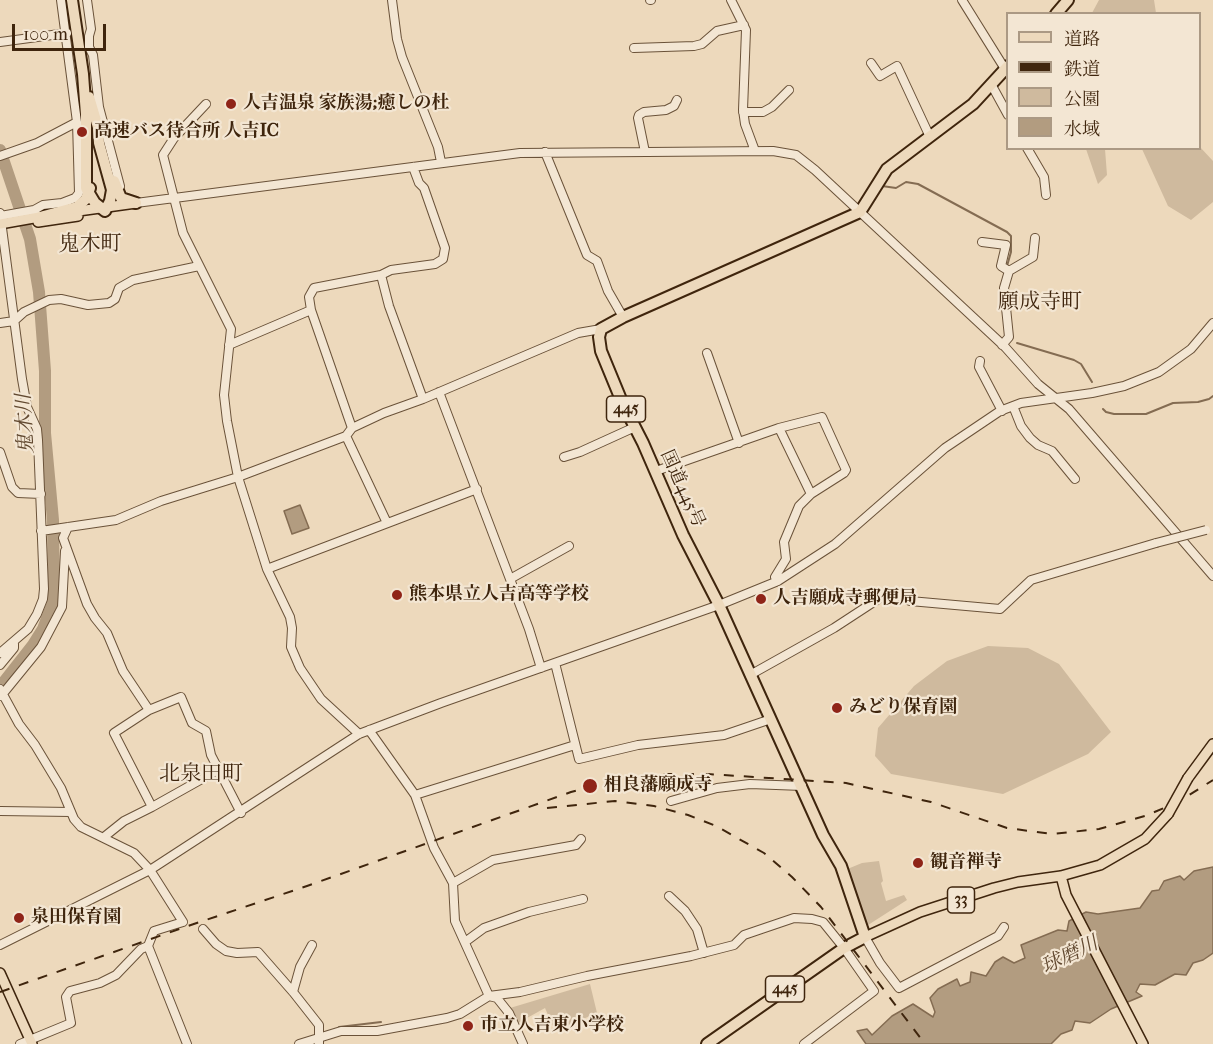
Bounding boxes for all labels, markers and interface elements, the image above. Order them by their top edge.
scale bar [15,12,110,50]
legend [1006,12,1201,150]
text: 100 m [23,24,68,45]
text: 道路 [1064,29,1100,50]
text: 鉄道 [1064,59,1100,80]
text: 公園 [1064,89,1100,110]
place label: 人吉温泉 家族湯;癒しの杜 [243,93,449,115]
marker: 人吉温泉 家族湯;癒しの杜 [224,97,238,111]
text: 水域 [1064,119,1100,140]
place label: 高速バス待合所 人吉IC [94,121,279,143]
marker: 高速バス待合所 人吉IC [75,125,89,139]
district label: 鬼木町 [59,232,121,258]
district label: 願成寺町 [998,290,1082,316]
water label: 鬼木川 [12,393,40,455]
road number: 445 [606,396,646,422]
street label: 国道445号 [655,447,709,531]
place label: 熊本県立人吉高等学校 [409,584,589,606]
marker: 熊本県立人吉高等学校 [390,588,404,602]
place label: 人吉願成寺郵便局 [773,588,917,610]
marker: 人吉願成寺郵便局 [754,592,768,606]
place label: みどり保育園 [849,697,957,719]
marker: みどり保育園 [830,701,844,715]
district label: 北泉田町 [159,762,243,788]
place label: 相良藩願成寺 [604,775,712,797]
marker: 相良藩願成寺 [581,777,599,795]
place label: 観音禅寺 [930,852,1002,874]
marker: 観音禅寺 [911,856,925,870]
road number: 33 [948,887,974,913]
place label: 泉田保育園 [31,907,121,929]
marker: 泉田保育園 [12,911,26,925]
water label: 球磨川 [1038,932,1102,980]
road number: 445 [766,976,804,1002]
place label: 市立人吉東小学校 [480,1015,624,1037]
marker: 市立人吉東小学校 [461,1019,475,1033]

